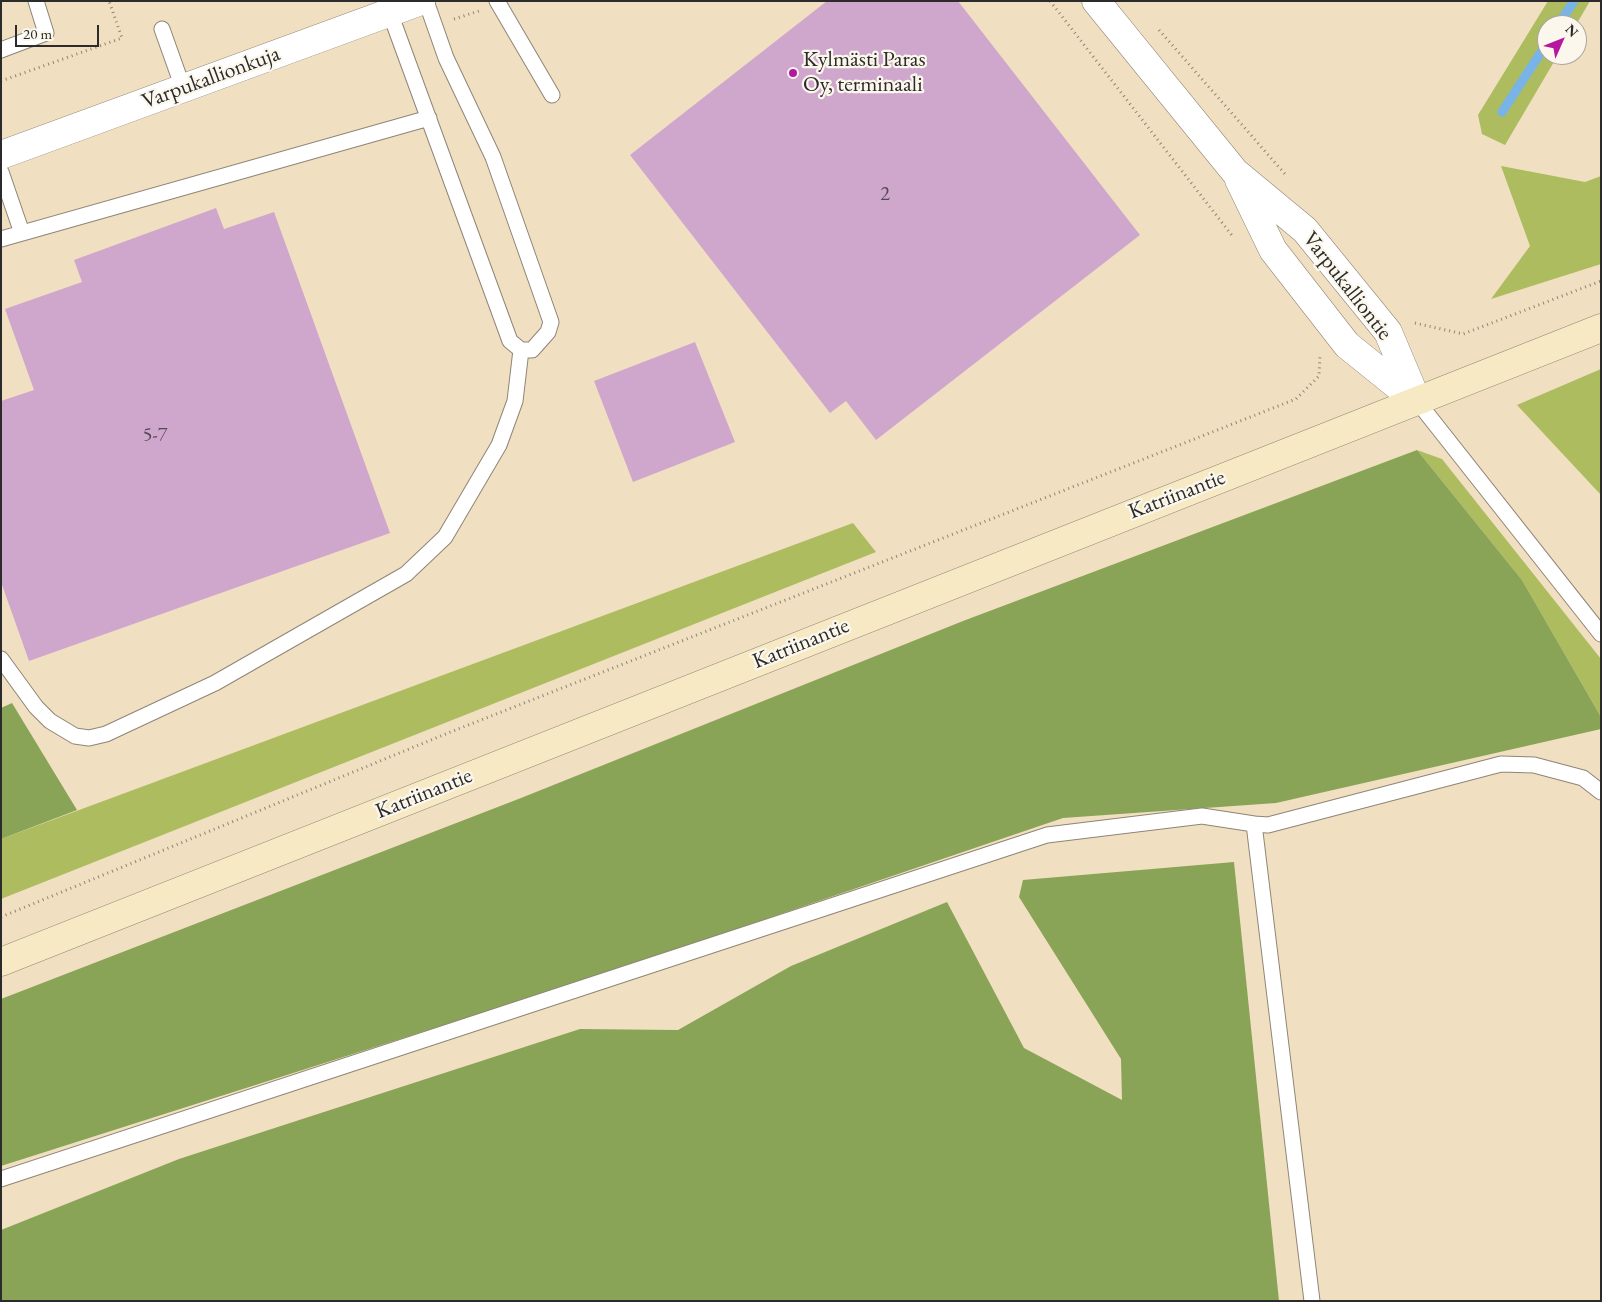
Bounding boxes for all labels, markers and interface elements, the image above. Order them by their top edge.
scale bar [18,15,101,47]
north arrow [1537,15,1587,65]
text: N [1562,20,1582,41]
text: 20 m [23,24,52,43]
street label: Varpukallionkuja [138,41,284,115]
place label: Kylmästi Paras Oy, terminaali [803,47,926,98]
marker: Kylmästi Paras Oy, terminaali [787,67,799,79]
house number: 2 [880,183,890,207]
street label: Varpukalliontie [1297,227,1397,345]
house number: 5-7 [143,424,167,448]
street label: Katriinantie [1125,464,1229,526]
street label: Katriinantie [749,613,853,675]
street label: Katriinantie [372,763,476,825]

